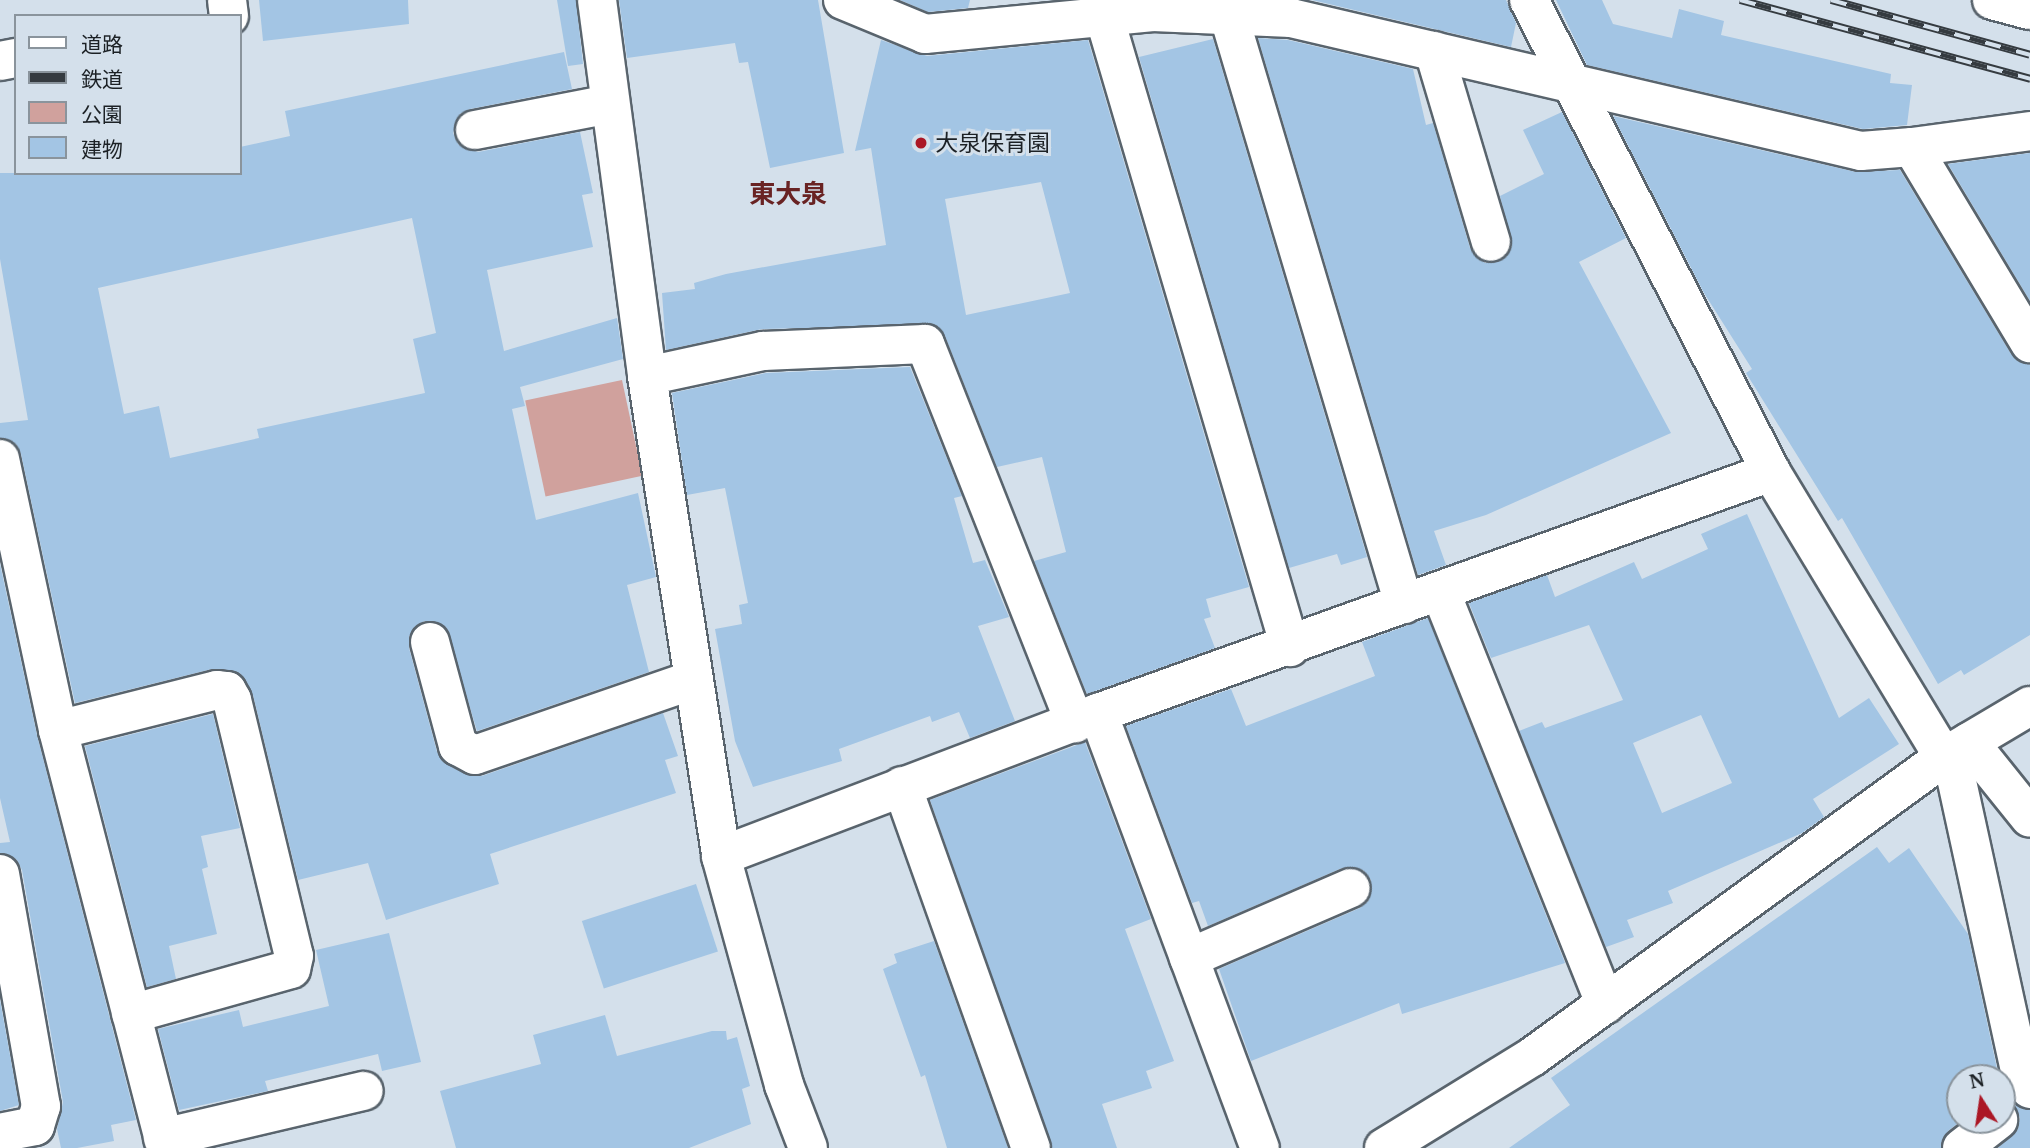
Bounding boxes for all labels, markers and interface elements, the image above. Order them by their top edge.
legend [14,14,242,175]
text: 道路 [81,30,123,58]
text: 鉄道 [81,65,123,93]
text: 公園 [81,100,123,128]
place label: 大泉保育園 [935,129,1050,157]
text: 建物 [81,135,123,163]
marker: 大泉保育園 [913,135,929,151]
district label: 東大泉 [749,178,827,210]
north arrow [1946,1064,2016,1134]
text: N [1967,1066,1987,1094]

